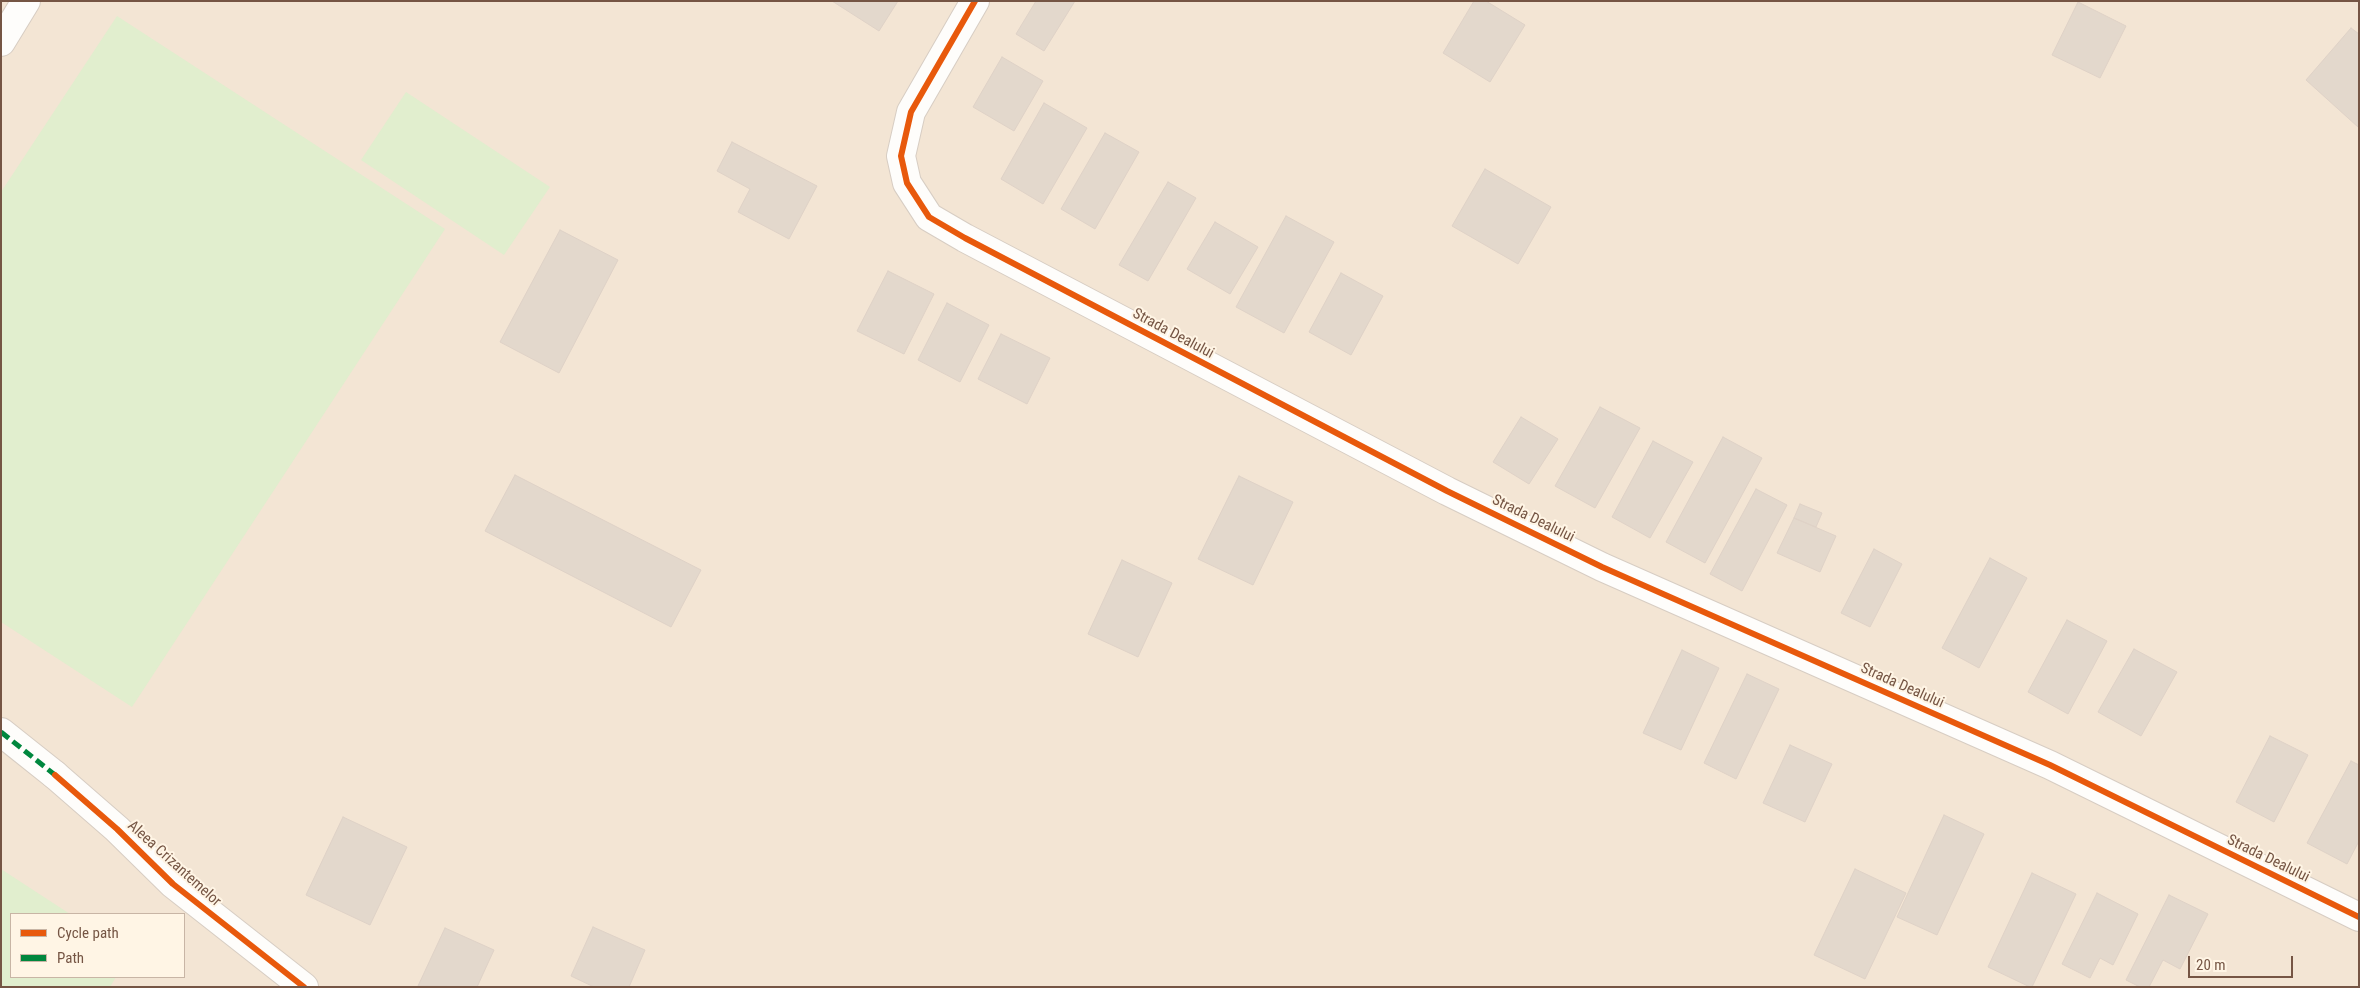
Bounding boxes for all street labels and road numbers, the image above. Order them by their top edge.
street label: Strada Dealului [1129,305,1217,363]
street label: Strada Dealului [1489,491,1577,547]
street label: Strada Dealului [1858,660,1946,712]
street label: Aleea Crizantemelor [124,817,224,911]
street label: Strada Dealului [2224,831,2312,887]

